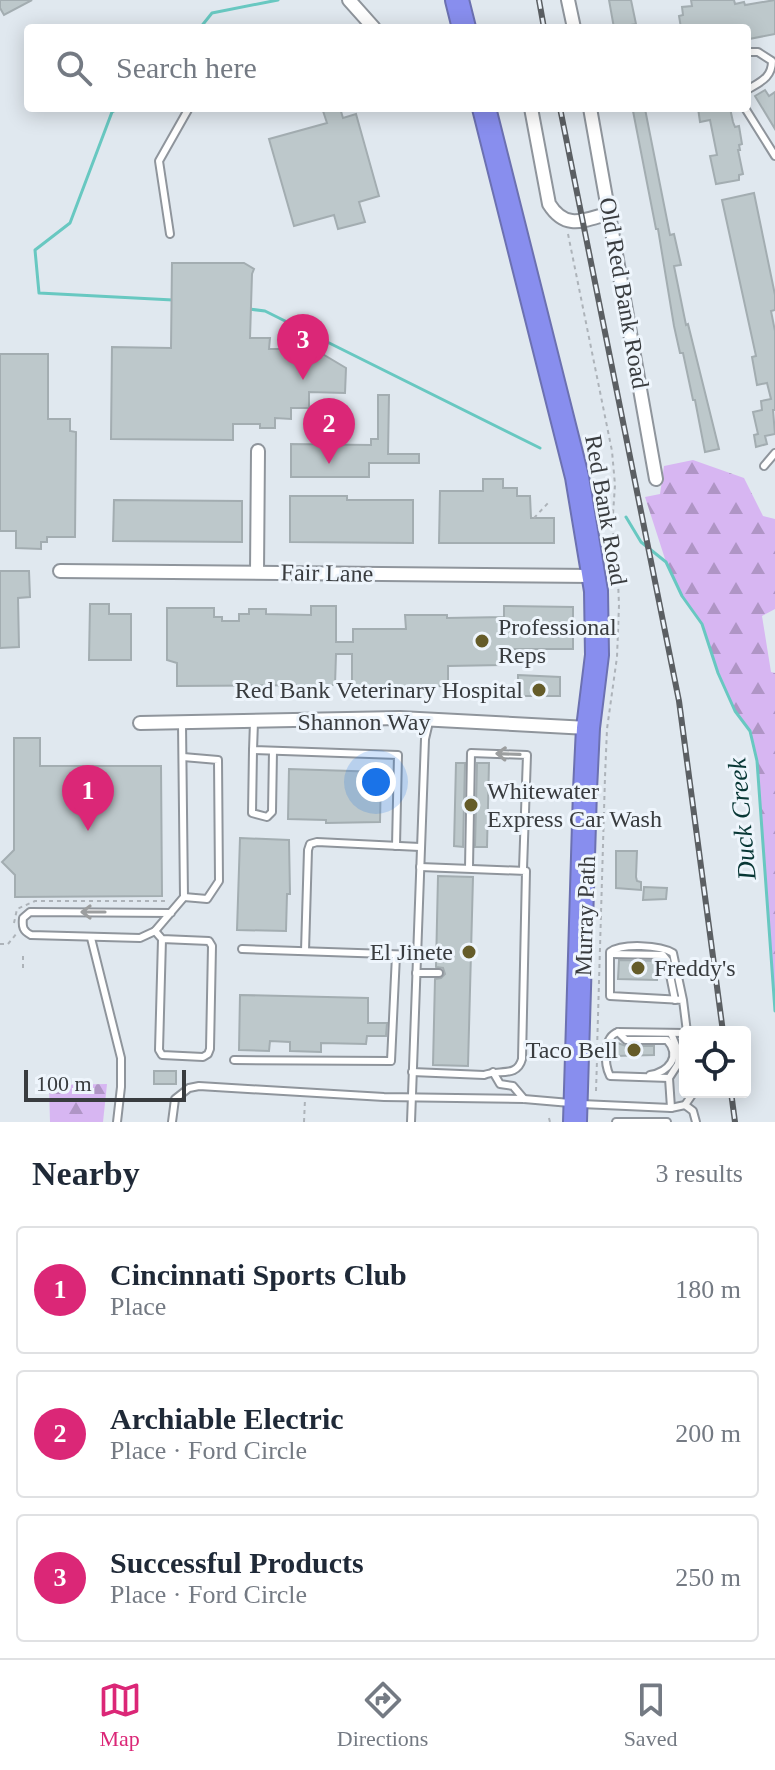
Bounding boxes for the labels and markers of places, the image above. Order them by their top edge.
pin: 3 [277,314,329,380]
pin: 2 [303,398,355,464]
place label: Professional Reps [498,614,617,668]
marker: Professional Reps [473,632,491,650]
place label: Red Bank Veterinary Hospital [235,677,523,703]
marker: Red Bank Veterinary Hospital [530,681,548,699]
pin: 1 [62,765,114,831]
place label: Whitewater Express Car Wash [487,778,662,832]
marker: Whitewater Express Car Wash [462,796,480,814]
place label: El Jinete [370,939,453,965]
marker: El Jinete [460,943,478,961]
place label: Freddy's [654,955,736,981]
marker: Freddy's [629,959,647,977]
place label: Taco Bell [526,1037,618,1063]
marker: Taco Bell [625,1041,643,1059]

